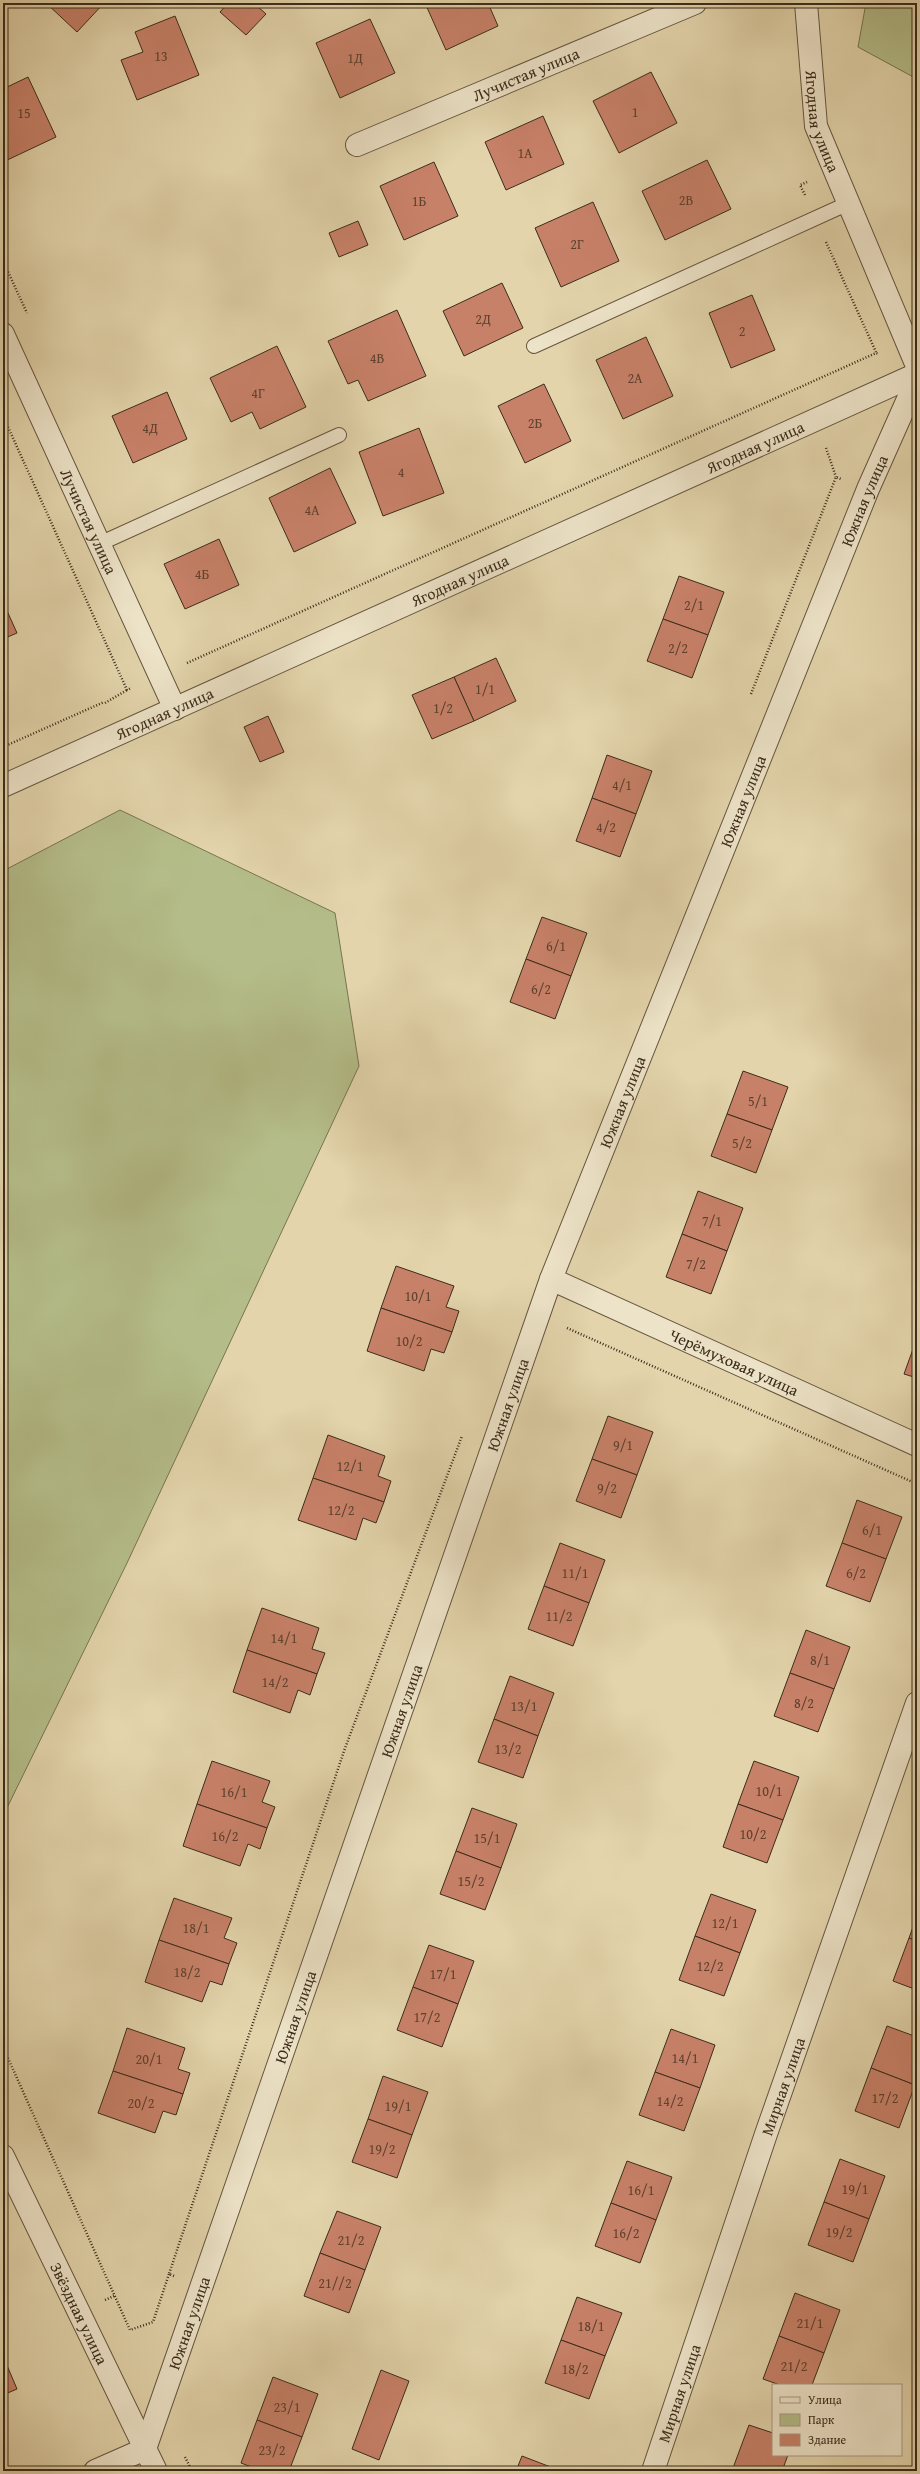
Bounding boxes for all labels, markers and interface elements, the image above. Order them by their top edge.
street label: Лучистая улица [469,41,583,107]
house number: 13 [154,46,168,66]
house number: 1Д [347,48,363,68]
street label: Ягодная улица [799,68,846,176]
house number: 1 [632,102,638,122]
house number: 15 [17,103,31,123]
house number: 1А [517,143,533,163]
house number: 2В [679,190,693,210]
house number: 1Б [412,191,426,211]
house number: 2Г [570,234,584,254]
house number: 2Д [475,309,491,329]
house number: 2 [739,321,745,341]
house number: 4В [370,348,384,368]
house number: 2А [627,368,643,388]
house number: 4Г [251,383,265,403]
house number: 2Б [528,413,542,433]
street label: Ягодная улица [702,414,808,480]
house number: 4Д [142,418,158,438]
street label: Южная улица [834,451,894,550]
house number: 4 [398,462,405,482]
street label: Лучистая улица [54,465,124,578]
house number: 4А [304,500,320,520]
street label: Ягодная улица [406,547,513,613]
house number: 4Б [195,564,209,584]
house number: 2/1 [684,595,704,615]
house number: 2/2 [668,638,688,658]
house number: 1/1 [475,679,495,699]
street label: Ягодная улица [111,681,217,746]
house number: 1/2 [433,698,453,718]
street label: Южная улица [714,751,772,851]
house number: 4/1 [612,775,632,795]
house number: 4/2 [596,817,616,837]
house number: 6/1 [546,936,566,956]
house number: 6/2 [531,979,551,999]
street label: Южная улица [593,1052,651,1151]
house number: 5/1 [748,1091,768,1111]
house number: 5/2 [732,1133,752,1153]
house number: 7/1 [702,1211,722,1231]
house number: 7/2 [686,1254,706,1274]
house number: 10/1 [405,1286,431,1306]
street label: Черёмуховая улица [665,1322,803,1402]
house number: 10/2 [396,1331,422,1351]
street label: Южная улица [480,1355,535,1455]
house number: 9/1 [613,1435,633,1455]
house number: 12/1 [337,1456,363,1476]
house number: 9/2 [597,1478,617,1498]
house number: 12/2 [328,1500,354,1520]
house number: 6/1 [862,1520,882,1540]
house number: 11/1 [562,1563,588,1583]
house number: 6/2 [846,1563,866,1583]
house number: 11/2 [546,1606,572,1626]
house number: 14/1 [271,1628,297,1648]
house number: 8/1 [810,1650,830,1670]
street label: Южная улица [374,1661,429,1761]
house number: 14/2 [262,1672,288,1692]
house number: 8/2 [794,1693,814,1713]
house number: 13/1 [511,1696,537,1716]
house number: 13/2 [495,1739,521,1759]
house number: 10/1 [756,1781,782,1801]
house number: 16/1 [221,1782,247,1802]
house number: 10/2 [740,1824,766,1844]
house number: 16/2 [212,1826,238,1846]
house number: 15/1 [474,1828,500,1848]
house number: 15/2 [458,1871,484,1891]
house number: 12/1 [712,1913,738,1933]
house number: 18/1 [183,1918,209,1938]
house number: 12/2 [697,1956,723,1976]
house number: 18/2 [174,1962,200,1982]
house number: 17/1 [430,1964,456,1984]
street label: Южная улица [268,1967,322,2067]
house number: 17/2 [414,2007,440,2027]
street label: Мирная улица [754,2034,811,2139]
house number: 14/1 [672,2048,698,2068]
house number: 20/1 [136,2049,162,2069]
house number: 17/2 [872,2088,898,2108]
house number: 14/2 [657,2091,683,2111]
house number: 20/2 [128,2093,154,2113]
house number: 19/1 [385,2096,411,2116]
house number: 19/2 [369,2139,395,2159]
house number: 19/1 [842,2179,868,2199]
house number: 16/1 [628,2180,654,2200]
house number: 19/2 [826,2222,852,2242]
house number: 16/2 [613,2223,639,2243]
house number: 21/2 [338,2230,364,2250]
street label: Звёздная улица [44,2258,115,2369]
street label: Южная улица [161,2273,216,2373]
house number: 21//2 [318,2273,352,2293]
house number: 21/1 [797,2313,823,2333]
house number: 18/1 [578,2316,604,2336]
street label: Мирная улица [651,2341,707,2446]
house number: 21/2 [781,2356,807,2376]
house number: 18/2 [562,2359,588,2379]
legend [772,2384,902,2456]
text: Улица [808,2391,842,2408]
house number: 23/1 [274,2397,300,2417]
text: Парк [808,2411,835,2428]
text: Здание [808,2431,847,2448]
house number: 23/2 [259,2440,285,2460]

